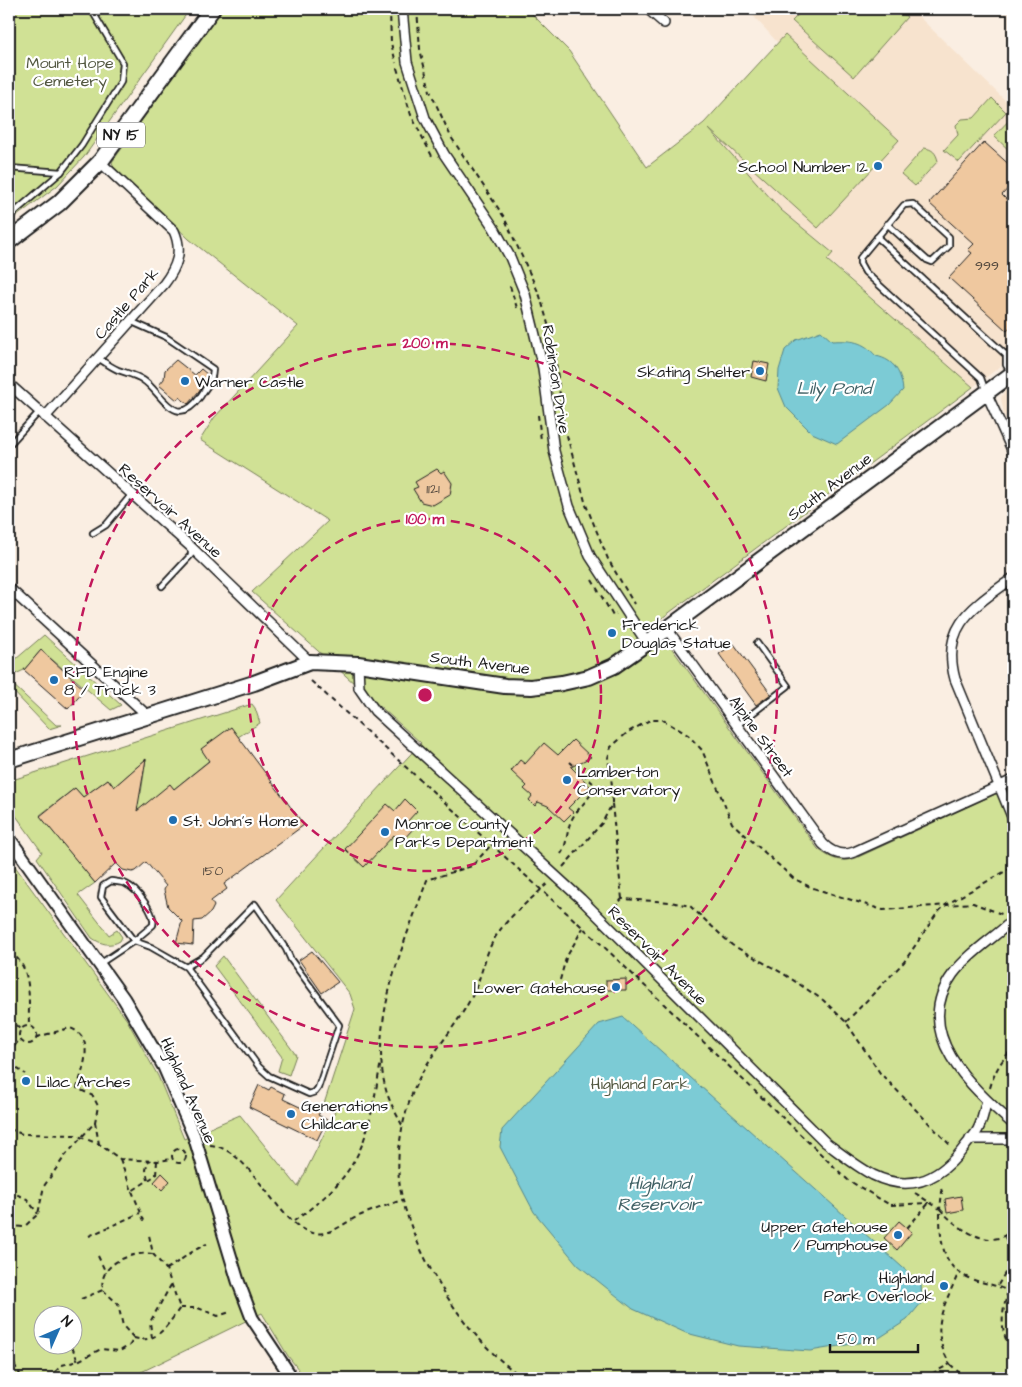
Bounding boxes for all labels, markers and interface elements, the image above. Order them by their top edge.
park label: Mount Hope Cemetery [26,52,114,93]
road number: NY 15 [97,122,145,148]
place label: School Number 12 [738,156,868,178]
marker: School Number 12 [872,160,884,172]
house number: 999 [975,256,999,276]
street label: Castle Park [89,263,164,344]
street label: Robinson Drive [537,323,576,435]
text: 200 m [401,333,448,354]
place label: Skating Shelter [637,361,750,384]
marker: Skating Shelter [754,365,766,377]
place label: Warner Castle [195,371,304,393]
marker: Warner Castle [179,375,191,387]
water label: Lily Pond [797,376,875,402]
street label: South Avenue [783,448,877,526]
street label: Reservoir Avenue [114,458,227,563]
house number: 1121 [426,479,440,499]
text: 100 m [406,509,445,530]
place label: Frederick Douglas Statue [622,614,731,655]
marker: Frederick Douglas Statue [606,627,618,639]
street label: South Avenue [429,646,531,680]
place label: RFD Engine 8 / Truck 3 [64,661,156,701]
marker: RFD Engine 8 / Truck 3 [48,674,60,686]
centre of rings [416,686,434,704]
street label: Alpine Street [724,691,799,783]
place label: Lamberton Conservatory [577,761,681,802]
marker: Lamberton Conservatory [561,774,573,786]
place label: St. John's Home [183,810,299,832]
place label: Monroe County Parks Department [395,813,534,853]
marker: St. John's Home [167,814,179,826]
marker: Monroe County Parks Department [379,826,391,838]
house number: 150 [203,861,223,881]
street label: Reservoir Avenue [603,901,712,1011]
place label: Lower Gatehouse [473,977,606,999]
marker: Lower Gatehouse [610,981,622,993]
street label: Highland Avenue [154,1034,221,1147]
place label: Lilac Arches [36,1071,131,1093]
park label: Highland Park [591,1073,689,1096]
marker: Lilac Arches [20,1075,32,1087]
place label: Generations Childcare [301,1095,388,1135]
marker: Generations Childcare [285,1108,297,1120]
water label: Highland Reservoir [617,1171,703,1217]
place label: Upper Gatehouse / Pumphouse [761,1216,888,1256]
marker: Upper Gatehouse / Pumphouse [892,1229,904,1241]
place label: Highland Park Overlook [824,1267,934,1307]
marker: Highland Park Overlook [938,1280,950,1292]
north arrow [32,1304,82,1354]
text: N [56,1311,77,1332]
scale bar [830,1322,917,1354]
text: 50 m [837,1329,875,1350]

